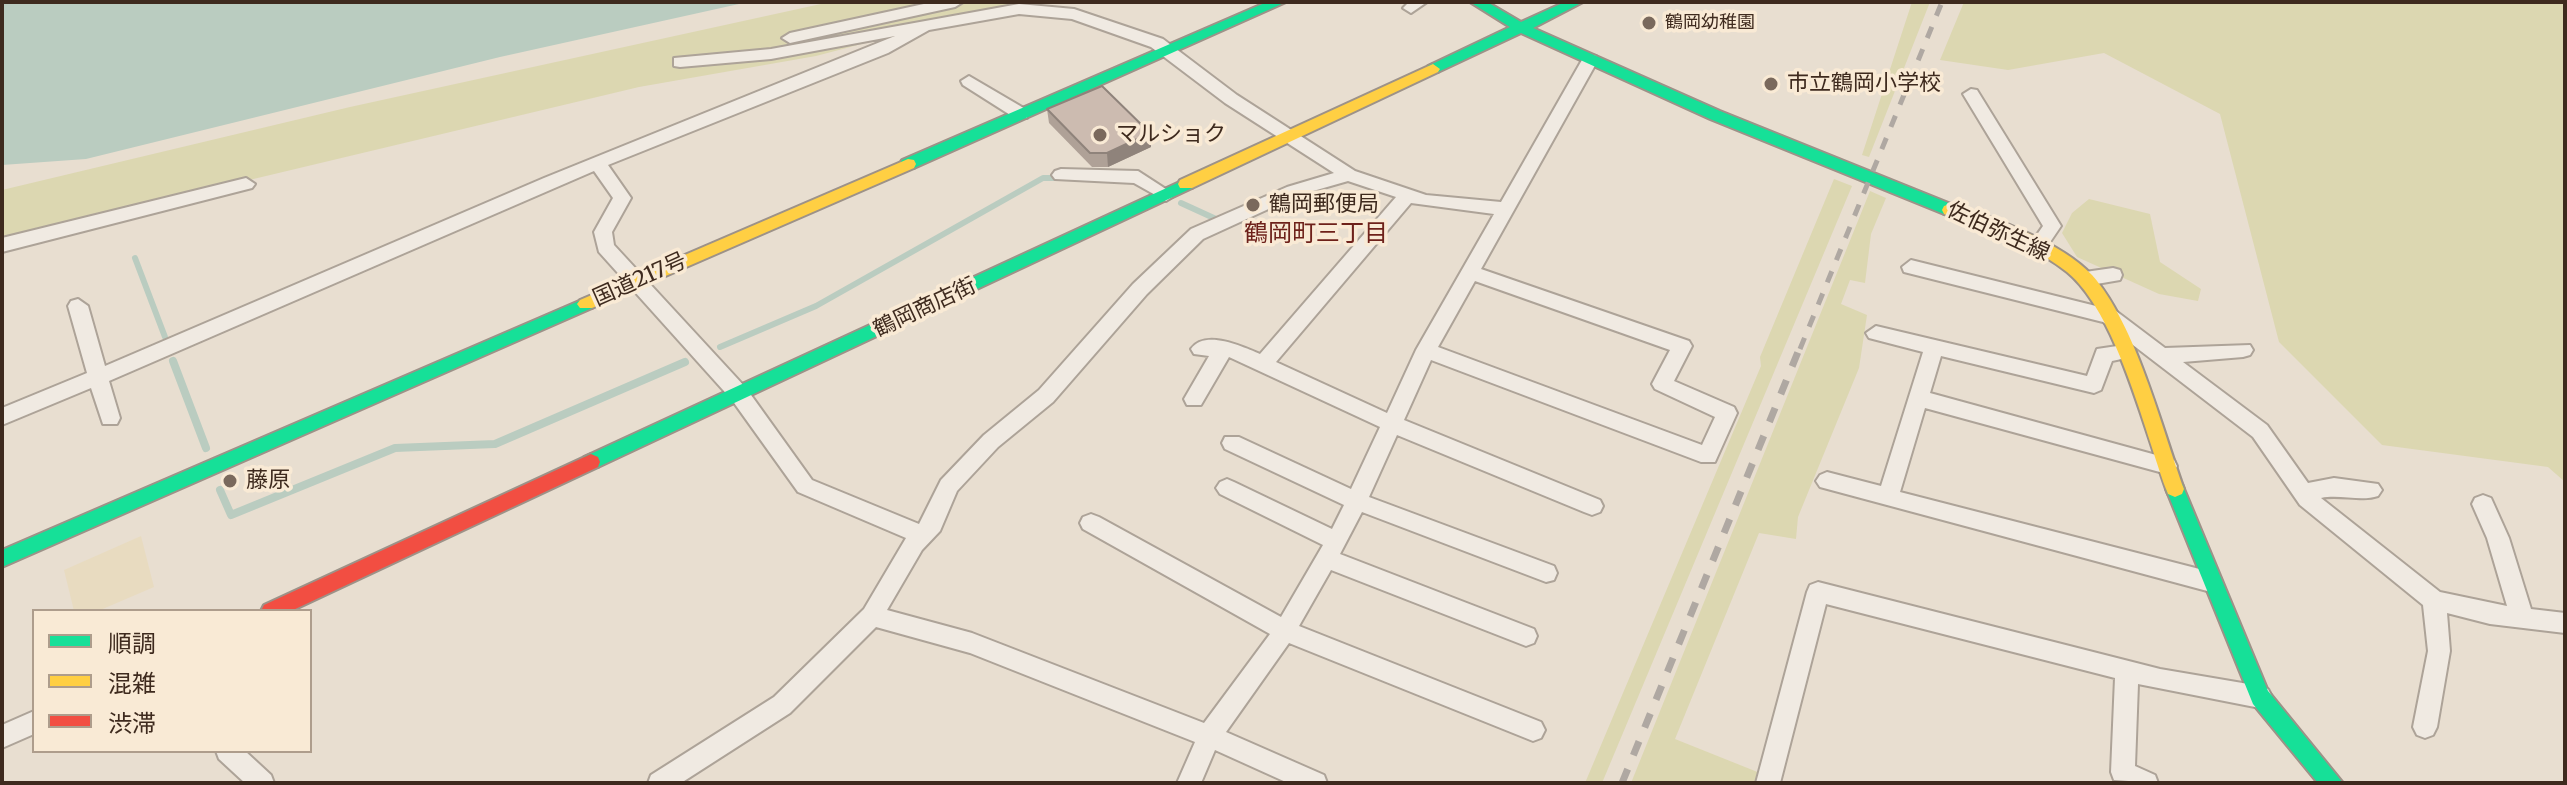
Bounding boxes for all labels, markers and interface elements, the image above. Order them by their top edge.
place label: 鶴岡幼稚園 [1665,12,1755,34]
marker: 鶴岡幼稚園 [1640,14,1658,32]
place label: 市立鶴岡小学校 [1787,71,1941,97]
marker: 市立鶴岡小学校 [1762,75,1780,93]
place label: マルショク [1116,122,1226,148]
marker: マルショク [1091,126,1109,144]
place label: 鶴岡郵便局 [1269,192,1379,218]
marker: 鶴岡郵便局 [1244,196,1262,214]
street label: 佐伯弥生線 [1943,197,2053,267]
district label: 鶴岡町三丁目 [1244,220,1388,248]
street label: 国道217号 [589,248,691,312]
street label: 鶴岡商店街 [870,273,980,343]
place label: 藤原 [246,468,290,494]
marker: 藤原 [221,472,239,490]
legend [32,609,312,753]
text: 順調 [108,628,156,659]
text: 混雑 [108,668,156,699]
text: 渋滞 [108,708,156,739]

